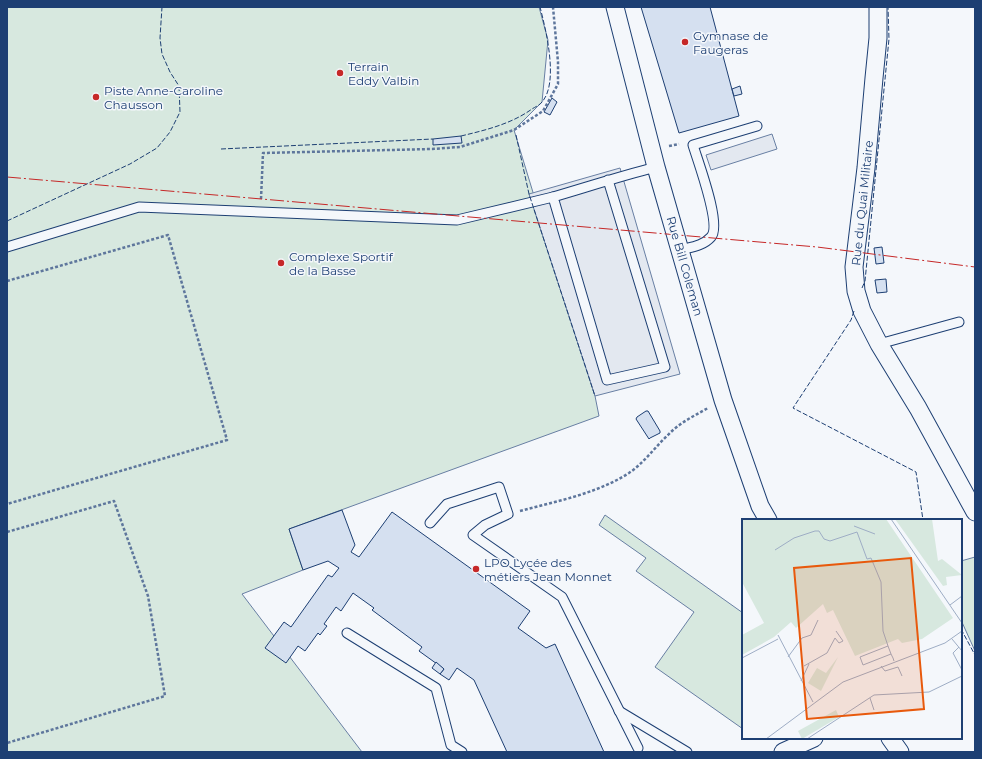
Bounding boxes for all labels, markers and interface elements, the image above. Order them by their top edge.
place label: Gymnase de Faugeras [693,28,768,57]
marker: Gymnase de Faugeras [680,37,690,47]
place label: Terrain Eddy Valbin [348,59,419,88]
marker: Terrain Eddy Valbin [335,68,345,78]
place label: Piste Anne-Caroline Chausson [104,83,223,112]
marker: Piste Anne-Caroline Chausson [91,92,101,102]
street label: Rue du Quai Militaire [848,140,876,266]
street label: Rue Bill Coleman [664,214,706,318]
place label: Complexe Sportif de la Basse [289,249,394,278]
marker: Complexe Sportif de la Basse [276,258,286,268]
inset map [742,519,962,739]
place label: LPO Lycée des métiers Jean Monnet [484,555,612,584]
marker: LPO Lycée des métiers Jean Monnet [471,564,481,574]

